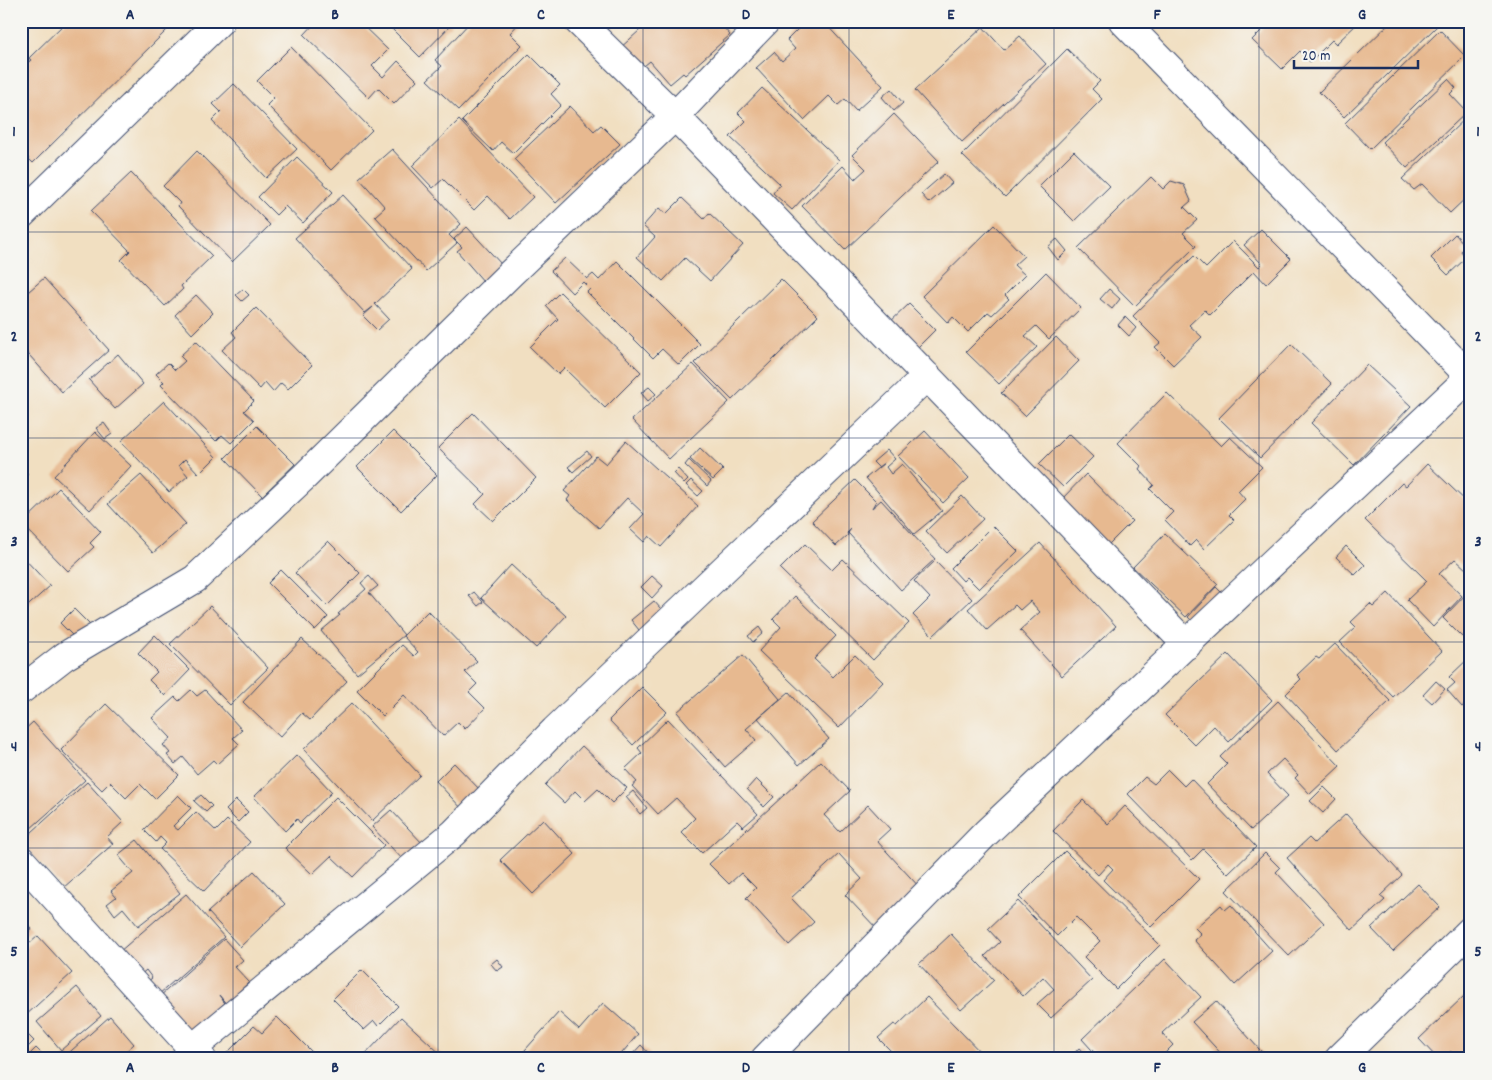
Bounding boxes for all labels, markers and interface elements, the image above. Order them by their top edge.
text: A [126,4,135,27]
text: B [331,4,339,27]
text: C [537,4,545,27]
text: D [742,4,751,27]
text: E [947,4,955,27]
text: F [1153,4,1161,27]
text: G [1358,4,1366,27]
scale bar [1294,38,1418,70]
text: 20 m [1302,46,1330,68]
text: 1 [12,121,16,144]
text: 1 [1476,121,1480,144]
text: 2 [11,326,18,349]
text: 2 [1475,326,1482,349]
text: 3 [10,531,18,554]
text: 3 [1474,531,1482,554]
text: 4 [11,736,17,759]
text: 4 [1475,736,1481,759]
text: 5 [10,941,18,964]
text: 5 [1474,941,1482,964]
text: A [126,1057,135,1080]
text: B [331,1057,339,1080]
text: C [537,1057,545,1080]
text: D [742,1057,751,1080]
text: E [947,1057,955,1080]
text: F [1153,1057,1161,1080]
text: G [1358,1057,1366,1080]

